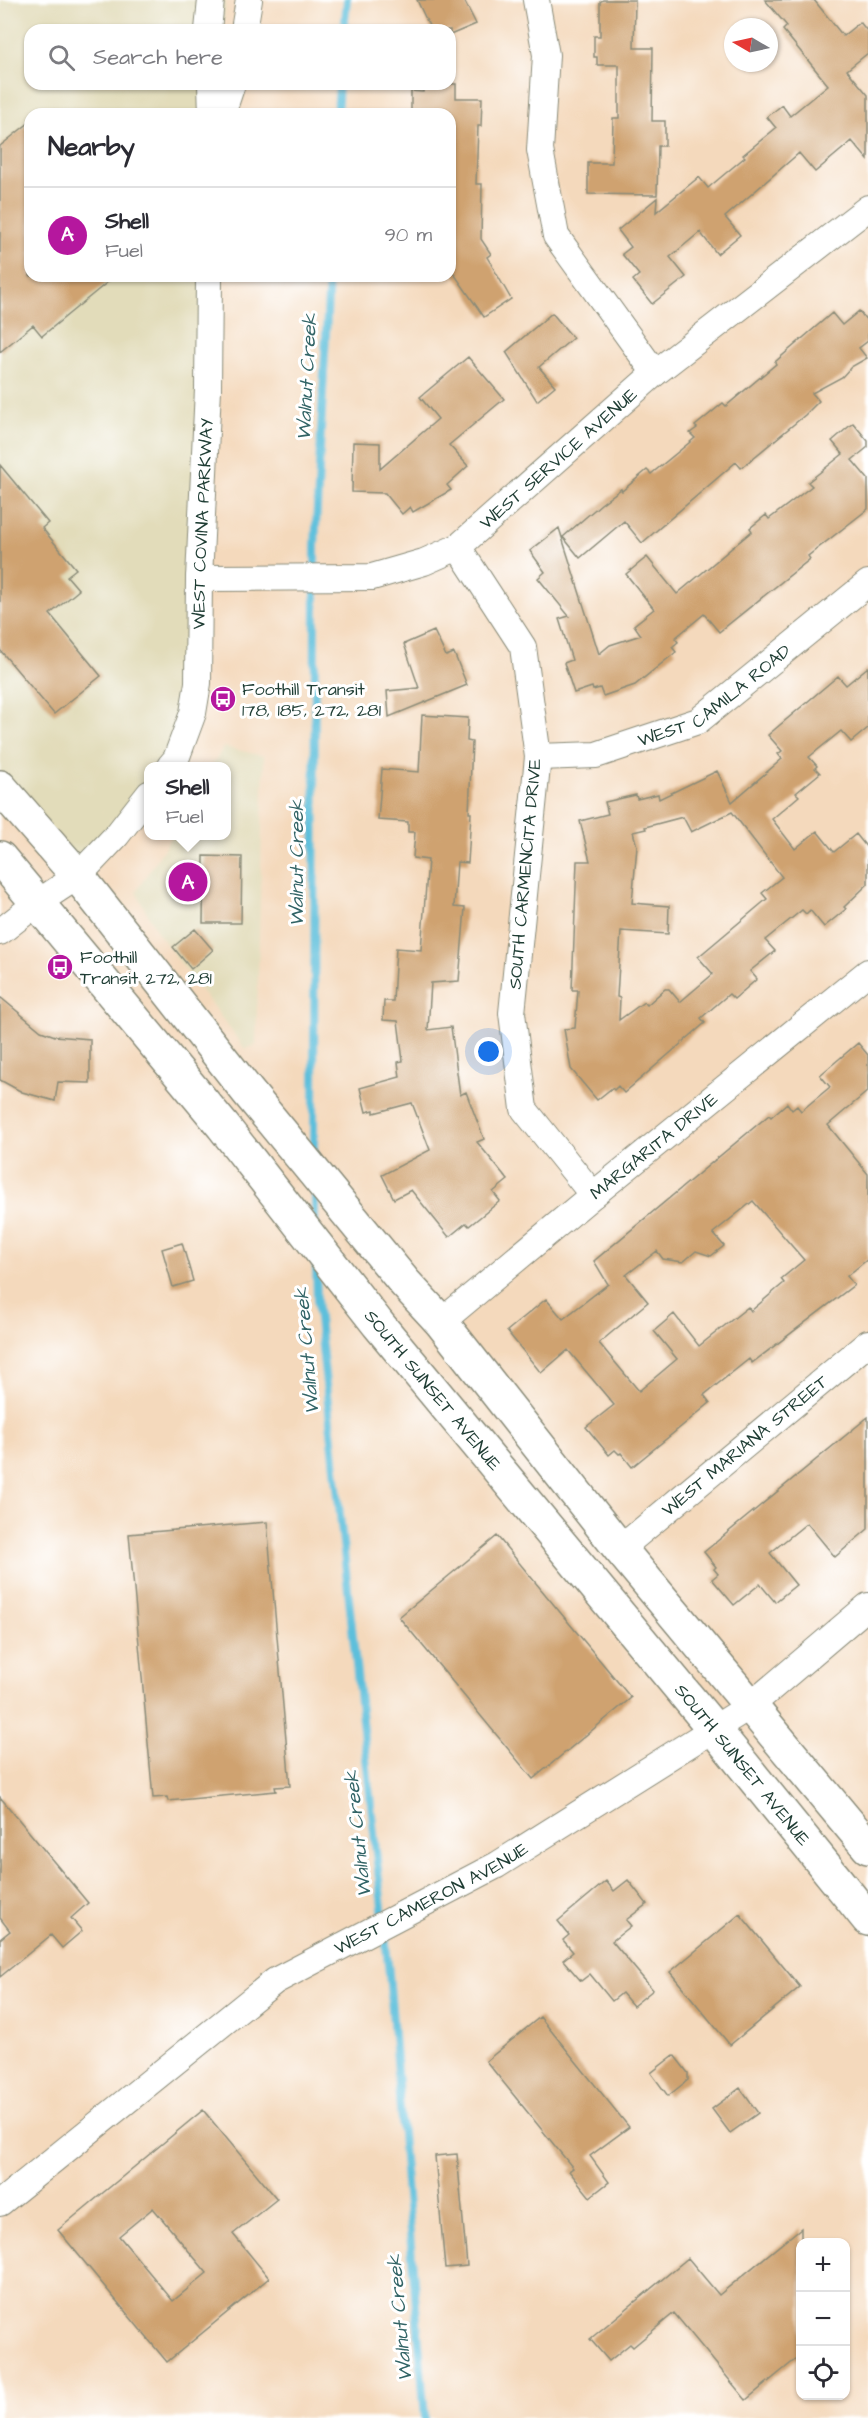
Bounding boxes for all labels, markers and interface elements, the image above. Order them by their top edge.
north arrow [724,18,778,72]
search box [24,24,456,90]
icon: search [45,41,78,74]
text: Search here [93,42,223,73]
text: Nearby [48,129,135,165]
text: Shell [105,206,149,237]
text: A [61,221,74,249]
text: 90 m [384,221,432,249]
text: Fuel [105,237,143,265]
water label: Walnut Creek [290,312,324,441]
street label: WEST SERVICE AVENUE [474,382,643,535]
street label: WEST COVINA PARKWAY [186,417,219,629]
street label: WEST CAMILA ROAD [634,638,796,753]
place label: Foothill Transit 178, 185, 272, 281 [242,677,381,723]
bus stop icon: Foothill Transit 178, 185, 272, 281 [208,684,238,714]
street label: SOUTH CARMENCITA DRIVE [502,757,548,990]
popup [144,762,231,840]
text: Shell [166,772,209,803]
water label: Walnut Creek [283,799,311,927]
text: Fuel [166,803,204,831]
pin: A [168,860,207,904]
place label: Foothill Transit 272, 281 [80,945,212,991]
bus stop icon: Foothill Transit 272, 281 [45,952,75,982]
your location [474,1037,503,1066]
street label: MARGARITA DRIVE [584,1086,723,1205]
water label: Walnut Creek [287,1286,327,1416]
street label: SOUTH SUNSET AVENUE [359,1304,507,1476]
street label: WEST MARIANA STREET [656,1368,834,1522]
street label: SOUTH SUNSET AVENUE [669,1678,816,1851]
water label: Walnut Creek [337,1768,379,1899]
street label: WEST CAMERON AVENUE [330,1836,533,1960]
map controls [796,2238,850,2400]
button: + [796,2238,850,2292]
water label: Walnut Creek [380,2253,420,2383]
button: − [796,2292,850,2346]
button: locate [796,2346,850,2400]

